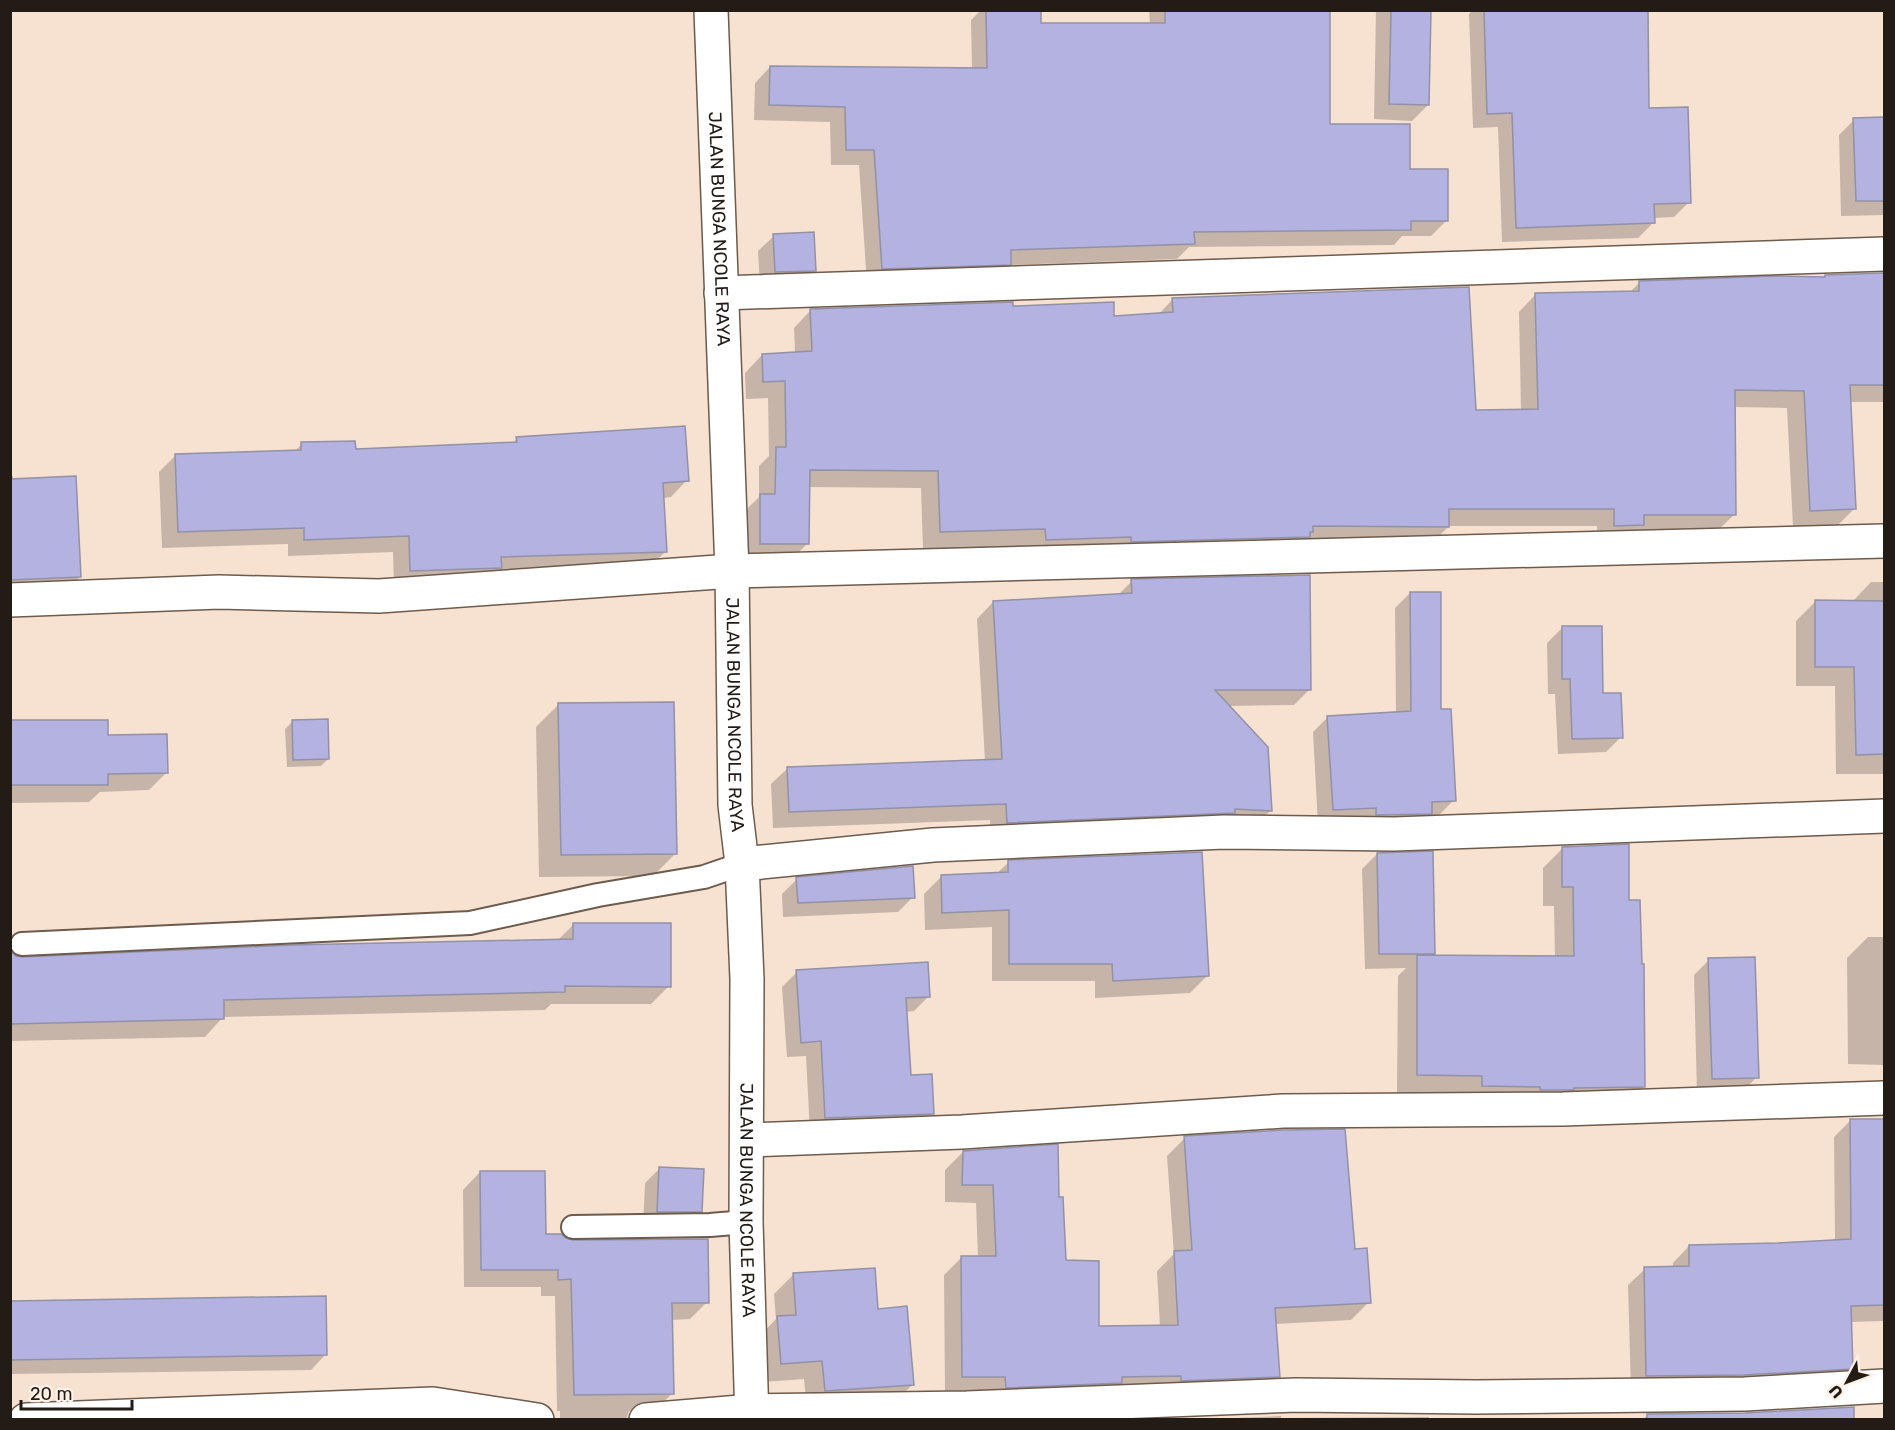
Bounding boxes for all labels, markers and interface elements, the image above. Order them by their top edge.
street label: JALAN BUNGA NCOLE RAYA [704,111,735,347]
street label: JALAN BUNGA NCOLE RAYA [721,597,749,833]
street label: JALAN BUNGA NCOLE RAYA [735,1083,760,1318]
north arrow [1817,1352,1877,1412]
scale bar [21,1373,132,1411]
text: U [1825,1381,1847,1402]
text: 20 m [30,1383,72,1405]

